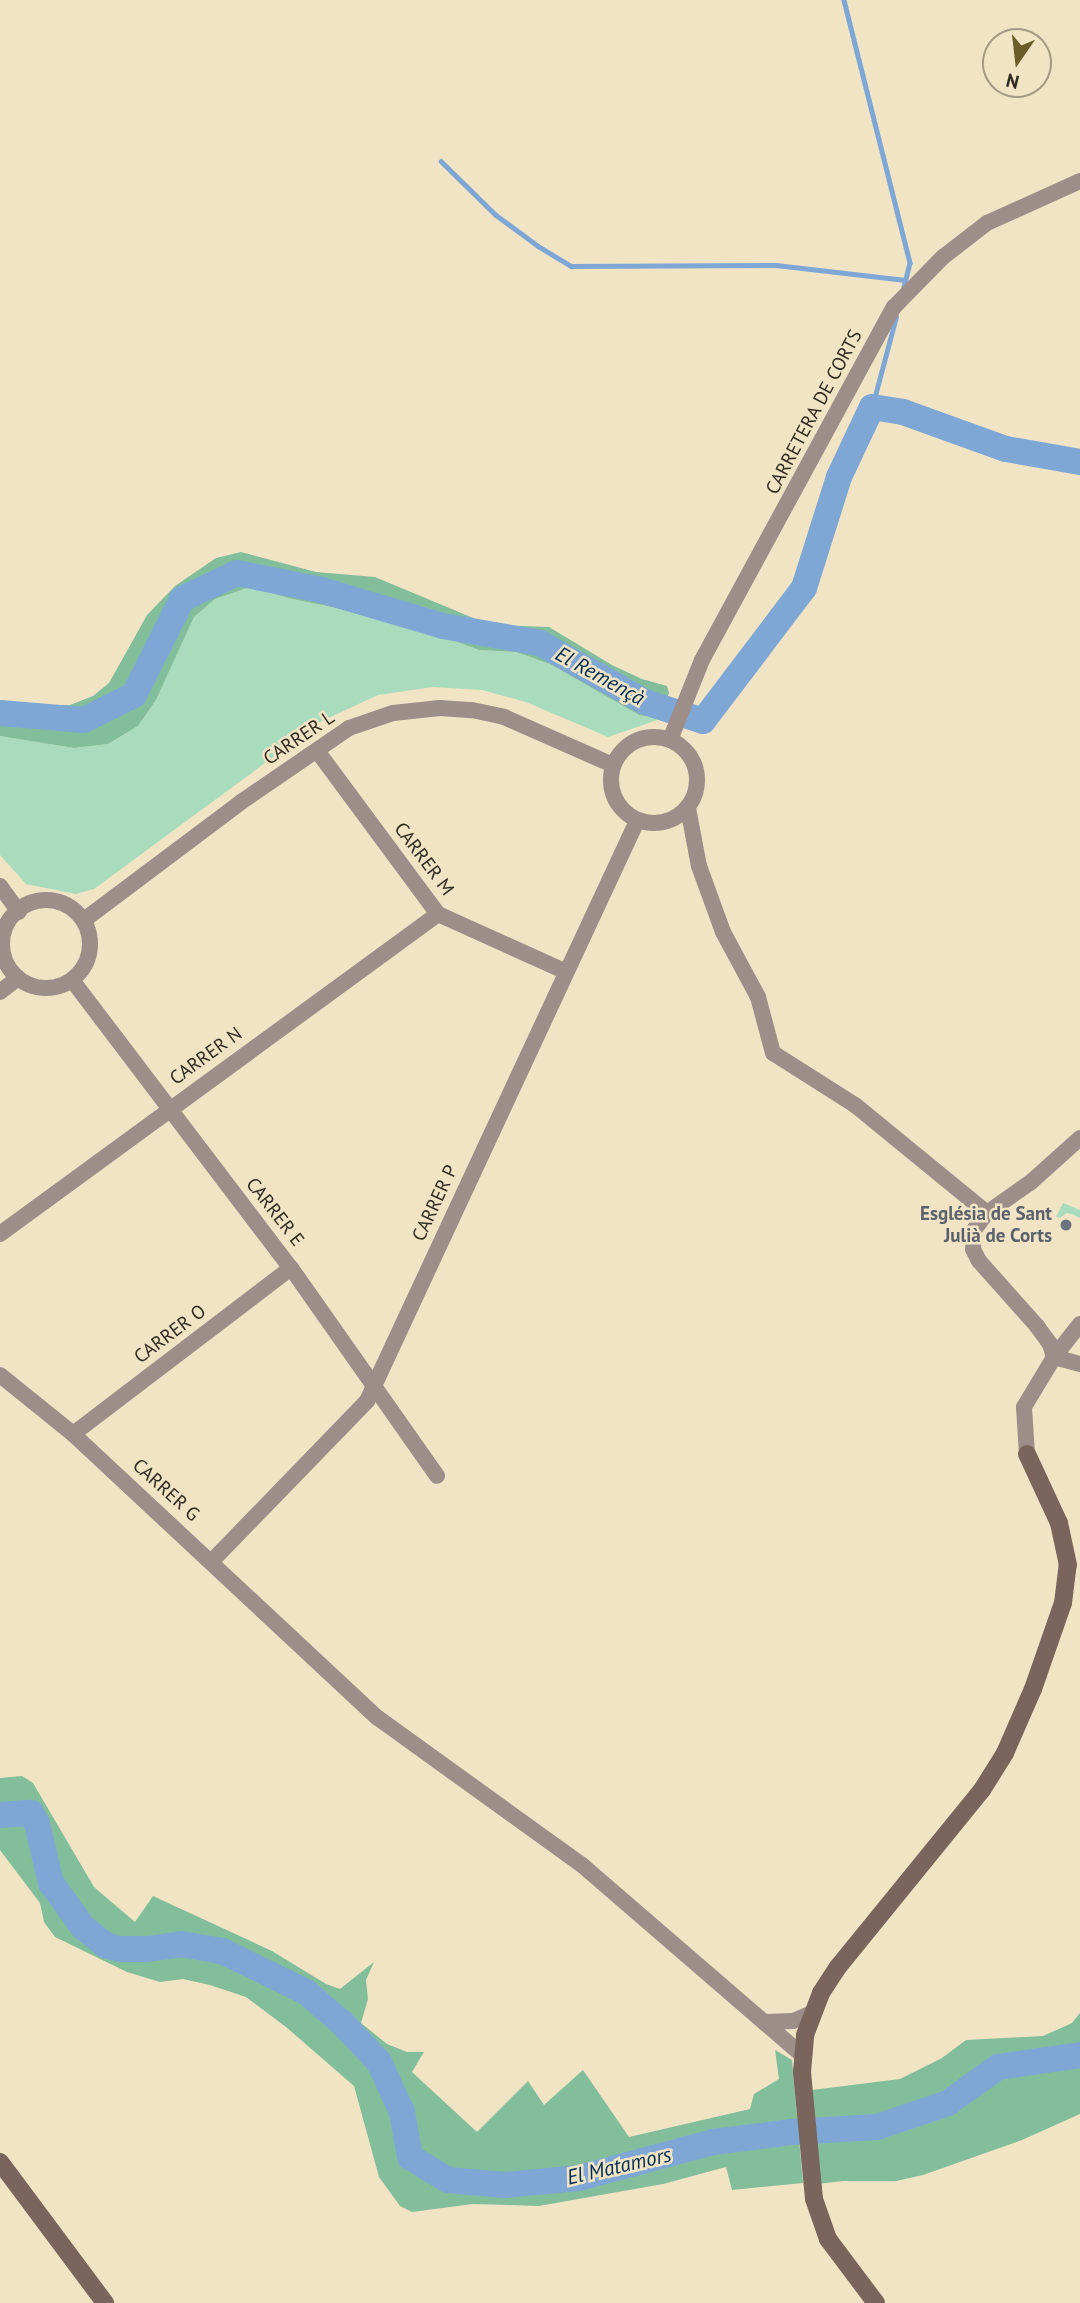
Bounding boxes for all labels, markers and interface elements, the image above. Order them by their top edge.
north arrow [982,28,1052,98]
text: N [1003,68,1021,95]
street label: CARRETERA DE CORTS [761,326,867,498]
water label: El Remençà [551,641,649,711]
street label: CARRER L [259,706,339,770]
street label: CARRER M [389,818,459,900]
street label: CARRER N [166,1022,246,1090]
street label: CARRER P [408,1161,462,1245]
street label: CARRER E [241,1173,309,1251]
place label: Església de Sant Julià de Corts [920,1203,1052,1247]
marker: Església de Sant Julià de Corts [1058,1217,1074,1233]
street label: CARRER O [130,1300,210,1368]
street label: CARRER G [128,1454,204,1526]
water label: El Matamors [564,2142,674,2190]

